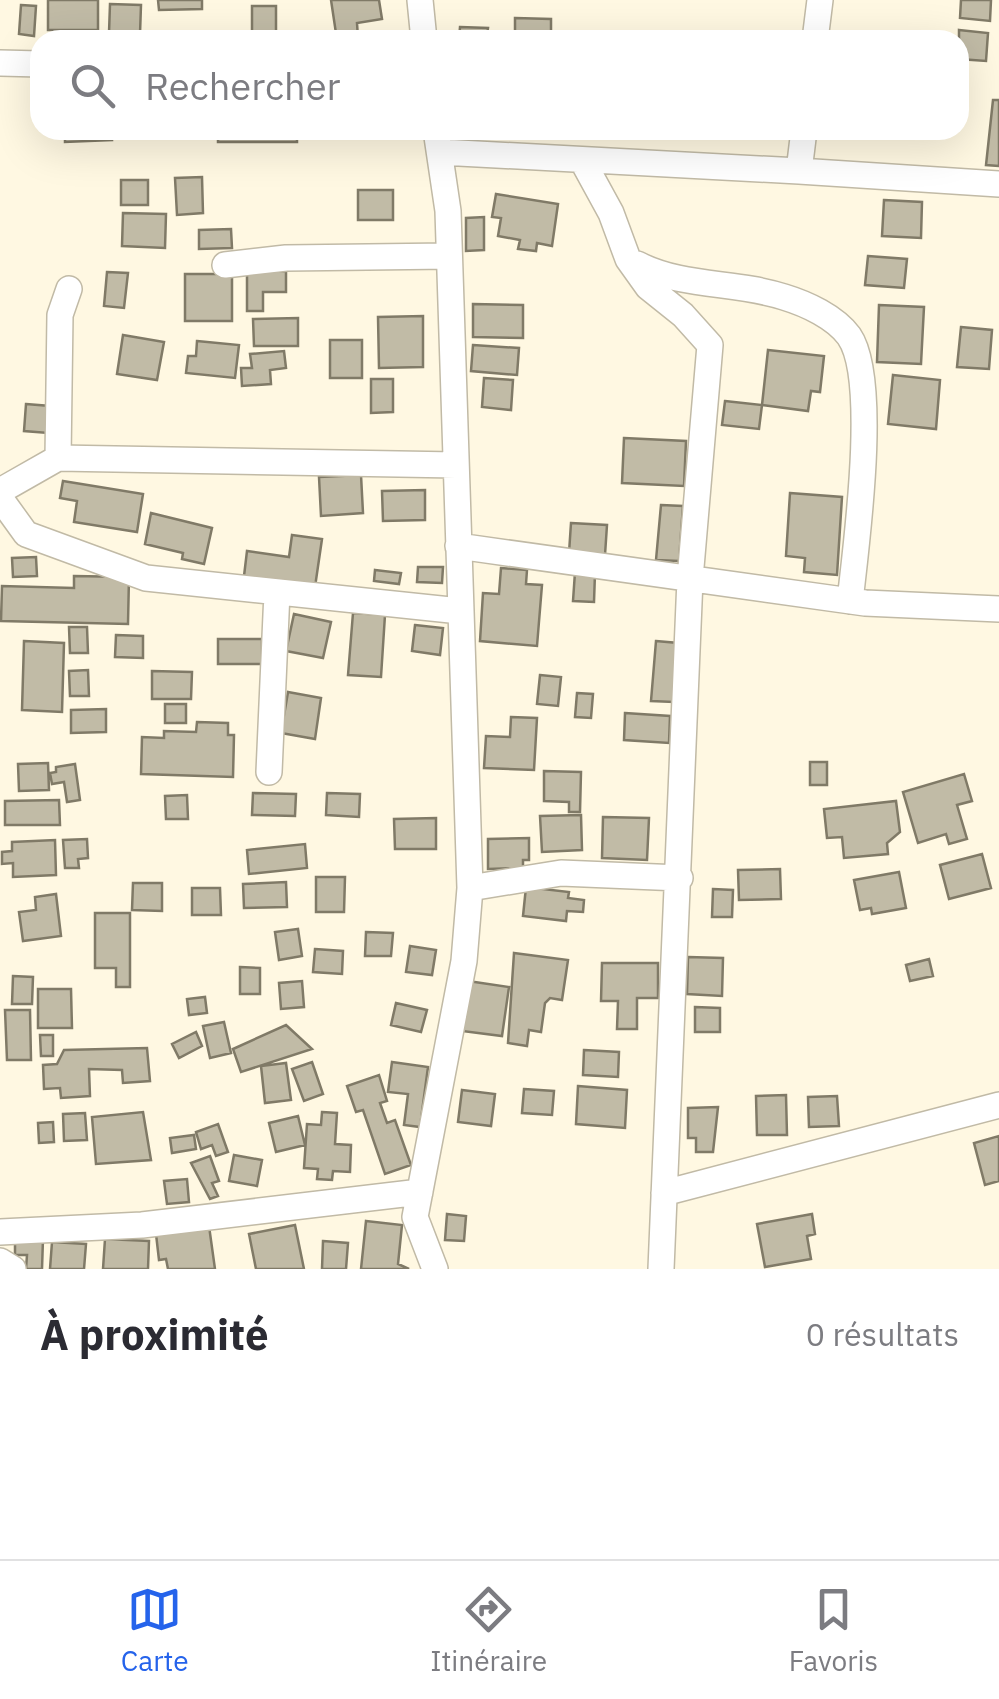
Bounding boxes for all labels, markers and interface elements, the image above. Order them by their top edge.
search box [30,30,969,140]
icon: search [65,58,120,113]
text: Rechercher [145,61,340,110]
text: À proximité [40,1307,269,1362]
text: 0 résultats [806,1313,959,1355]
tab: Carte [121,1582,189,1679]
tab: Itinéraire [430,1582,547,1679]
tab: Favoris [789,1582,878,1679]

